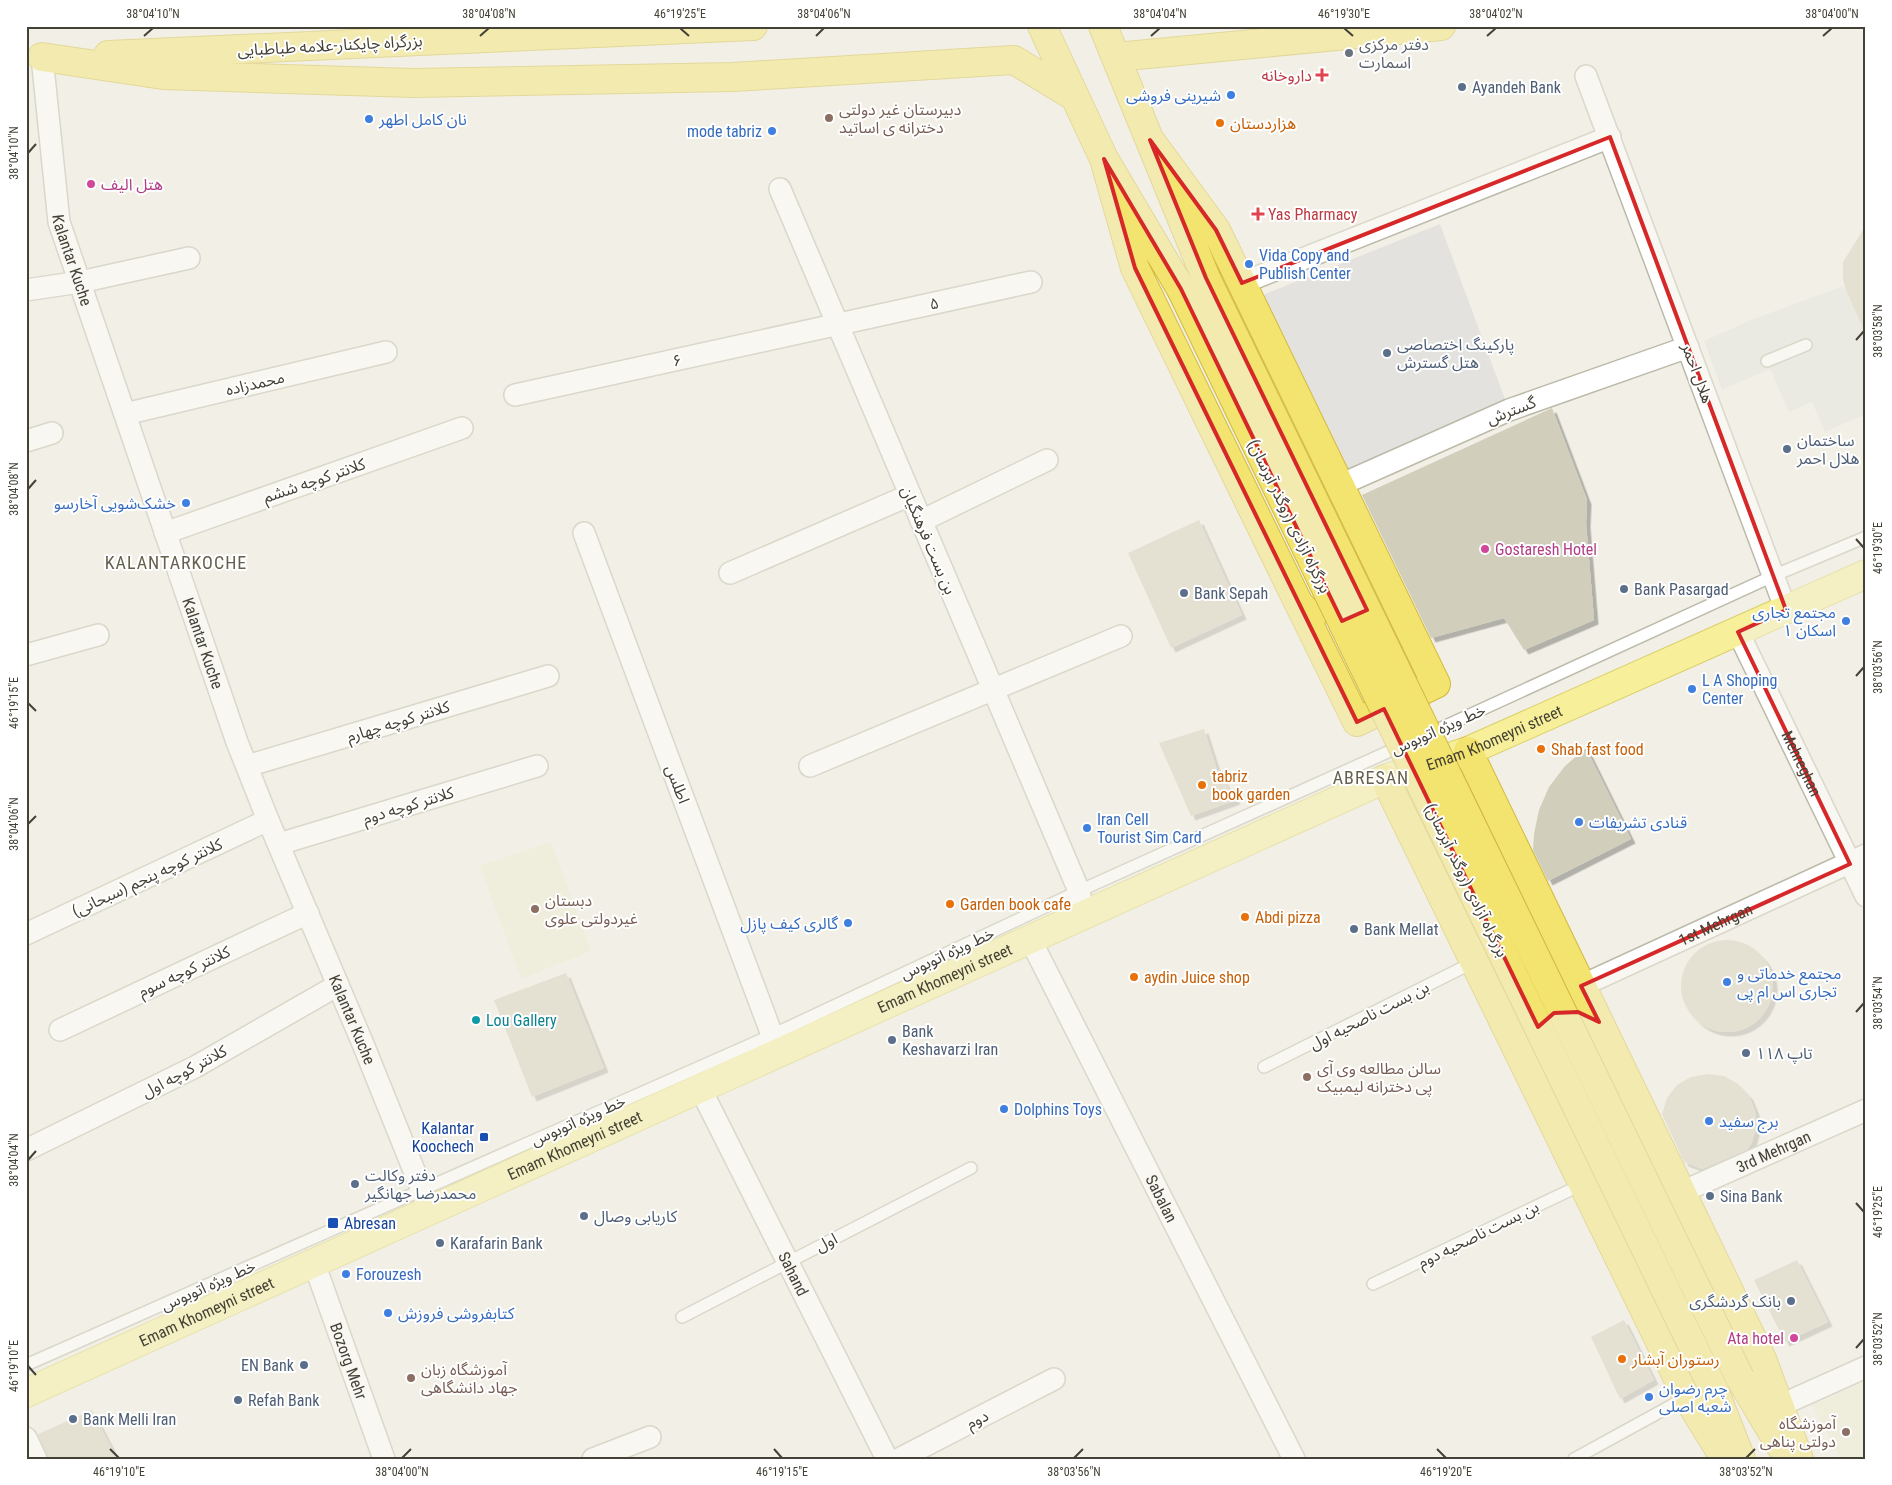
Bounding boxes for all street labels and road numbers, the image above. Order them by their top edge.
street label: بزرگراه چایکنار-علامه طباطبایی [237,31,423,61]
street label: Kalantar Kuche [48,214,96,308]
street label: ۵ [928,293,941,314]
street label: هلال احمر [1677,340,1717,406]
street label: ۶ [671,350,684,371]
street label: محمدزاده [224,368,286,399]
street label: گسترش [1484,392,1539,429]
street label: بزرگراه آزادی (روگذر آبرسان) [1244,436,1335,596]
street label: کلانتر کوچه ششم [261,454,369,510]
street label: بن بست فرهنگیان [897,483,960,597]
street label: Kalantar Kuche [178,595,227,691]
street label: کلانتر کوچه چهارم [344,697,453,749]
street label: خط ویژه اتوبوس [1388,700,1488,759]
street label: Emam Khomeyni street [1424,701,1565,774]
street label: Mehreghan [1777,728,1825,800]
street label: اطلس [662,762,694,806]
street label: کلانتر کوچه دوم [360,783,457,831]
street label: بزرگراه آزادی (روگذر آبرسان) [1421,800,1512,960]
street label: کلانتر کوچه پنجم (سبحانی) [69,834,227,923]
street label: 1st Mehrgan [1676,900,1756,950]
street label: خط ویژه اتوبوس [897,923,997,984]
street label: Emam Khomeyni street [875,940,1015,1017]
street label: کلانتر کوچه سوم [135,942,235,1004]
street label: Kalantar Kuche [325,972,379,1067]
street label: بن بست ناصحیه اول [1306,977,1433,1055]
street label: کلانتر کوچه اول [138,1041,231,1103]
street label: خط ویژه اتوبوس [528,1091,628,1150]
street label: Emam Khomeyni street [505,1107,645,1184]
street label: 3rd Mehrgan [1733,1127,1814,1177]
street label: Sabalan [1141,1172,1181,1226]
street label: بن بست ناصحیه دوم [1415,1197,1543,1275]
street label: اول [812,1229,841,1257]
street label: Sahand [774,1249,812,1299]
street label: خط ویژه اتوبوس [158,1256,258,1315]
street label: Emam Khomeyni street [136,1273,277,1351]
street label: Bozorg Mehr [326,1320,371,1402]
street label: دوم [963,1406,993,1436]

